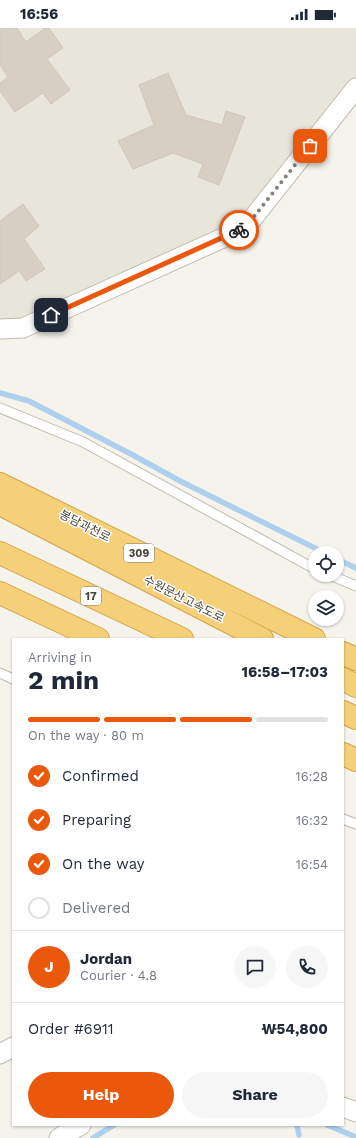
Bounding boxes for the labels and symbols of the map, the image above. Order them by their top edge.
pin [293,129,327,163]
courier [219,210,259,250]
pin [34,298,68,332]
street label: 봉담과천로 [57,507,113,545]
road number: 309 [124,544,154,562]
street label: 수원문산고속도로 [141,573,227,625]
road number: 17 [81,587,101,605]

